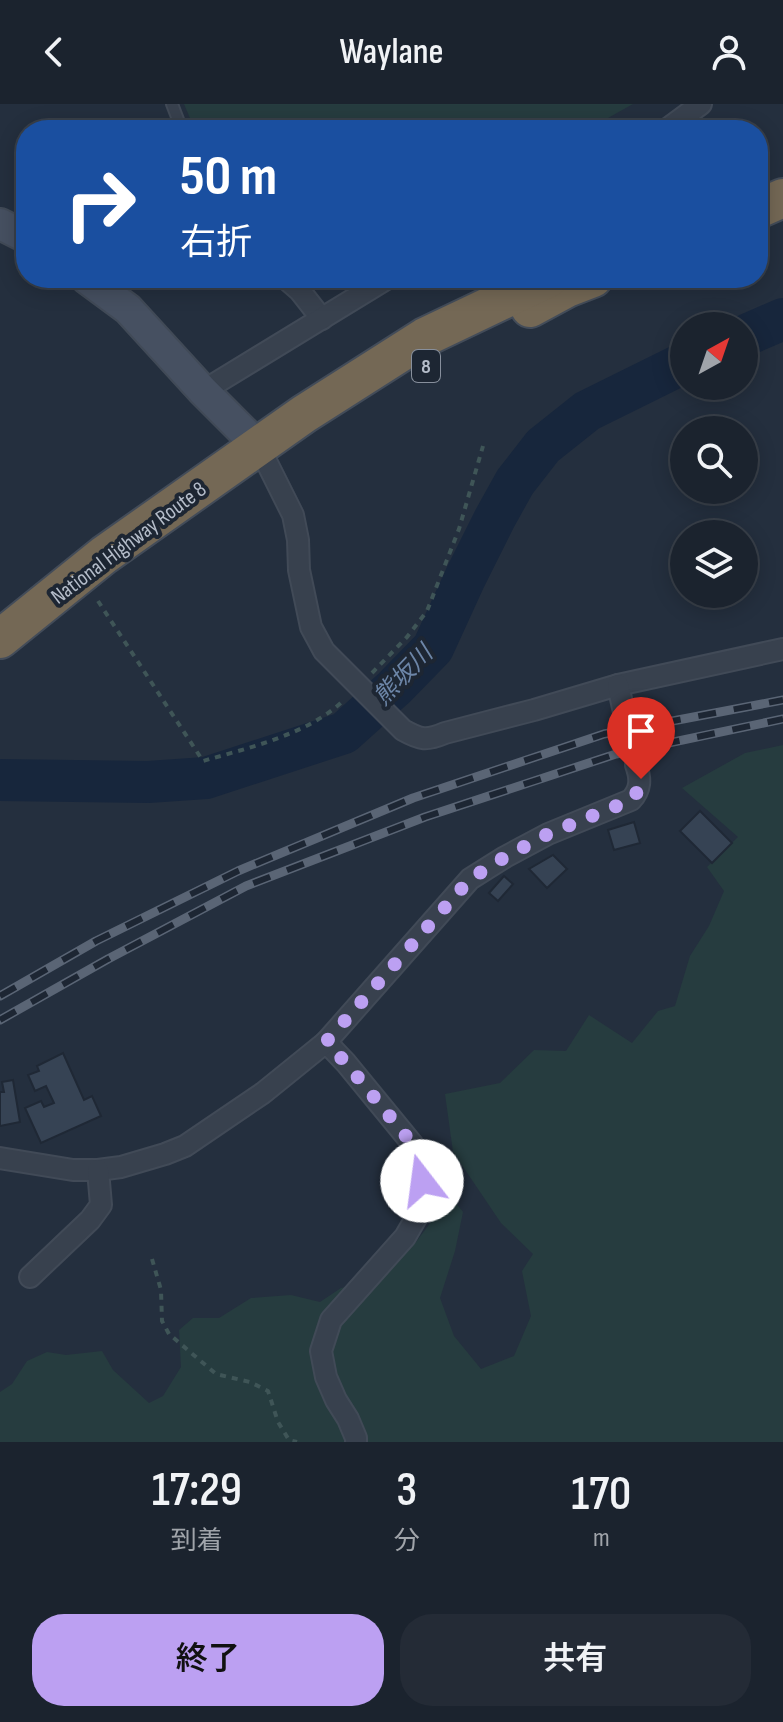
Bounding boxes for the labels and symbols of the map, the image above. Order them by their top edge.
north arrow [670,312,758,400]
road number: 8 [412,350,440,382]
street label: National Highway Route 8 [46,476,212,610]
water label: 熊坂川 [368,637,441,711]
pin [607,697,675,779]
position arrow [380,1139,464,1223]

